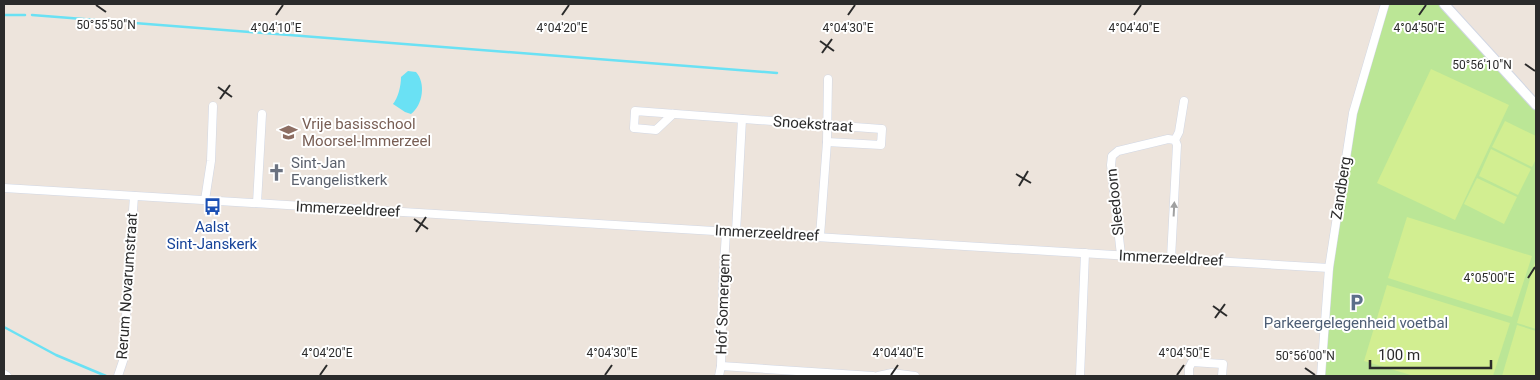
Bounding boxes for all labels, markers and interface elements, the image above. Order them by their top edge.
text: 50°55'50"N [76,18,136,32]
text: 4°04'10"E [251,21,302,35]
text: 4°04'20"E [537,21,588,35]
text: 4°04'30"E [823,21,874,35]
text: 4°04'40"E [1109,21,1160,35]
text: 4°04'50"E [1394,21,1445,35]
text: 50°56'10"N [1452,58,1512,72]
street label: Snoekstraat [772,112,854,136]
place label: Vrije basisschool Moorsel-Immerzeel [302,115,431,150]
school or university icon: Vrije basisschool Moorsel-Immerzeel [278,123,298,143]
place label: Sint-Jan Evangelistkerk [291,154,388,189]
street label: Zandberg [1327,155,1355,221]
church icon: Sint-Jan Evangelistkerk [267,162,287,182]
street label: Sleedoorn [1103,168,1127,236]
bus stop icon: Aalst Sint-Janskerk [202,196,222,216]
street label: Immerzeeldreef [295,197,402,221]
one-way arrow [1170,201,1178,217]
street label: Rerum Novarumstraat [113,212,141,360]
place label: Aalst Sint-Janskerk [167,218,258,253]
street label: Immerzeeldreef [714,221,821,245]
street label: Immerzeeldreef [1118,246,1225,270]
street label: Hof Somergem [712,253,734,355]
text: 4°05'00"E [1464,271,1515,285]
parking icon: Parkeergelegenheid voetbal [1346,292,1366,312]
place label: Parkeergelegenheid voetbal [1264,314,1448,332]
scale bar [1370,338,1491,370]
text: 4°04'20"E [302,346,353,360]
text: 4°04'30"E [587,346,638,360]
text: 4°04'40"E [873,346,924,360]
text: 4°04'50"E [1159,346,1210,360]
text: 100 m [1378,346,1420,364]
text: 50°56'00"N [1275,349,1335,363]

